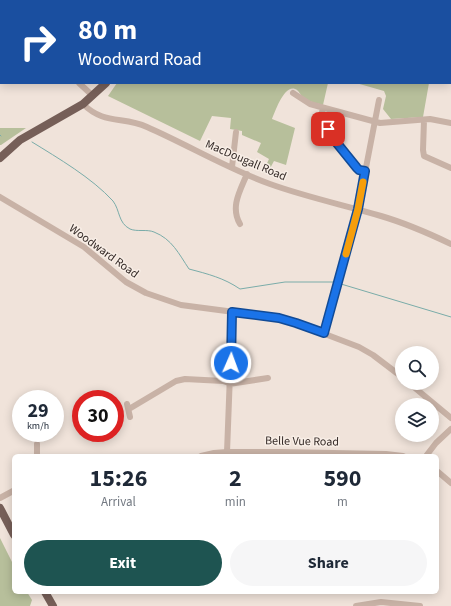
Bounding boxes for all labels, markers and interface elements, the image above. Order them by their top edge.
text: 80 m [78,10,137,50]
icon: right [12,16,64,68]
text: Woodward Road [78,47,202,72]
pin [311,112,345,146]
icon: arrive [317,118,339,140]
street label: MacDougall Road [203,136,289,185]
street label: Woodward Road [65,220,142,283]
position arrow [210,342,252,384]
map controls [395,346,439,442]
button: search [395,346,439,390]
speed limit sign: 30 [72,390,124,442]
text: 29 [27,397,49,425]
button: layers [395,398,439,442]
text: km/h [27,419,49,433]
street label: Belle Vue Road [265,432,339,451]
text: 15:26 [89,461,147,496]
text: 2 [229,461,242,496]
text: 590 [323,461,361,496]
text: Arrival [101,493,136,511]
text: min [225,493,246,511]
text: m [337,493,348,511]
button: Exit [24,540,222,586]
button: Share [230,540,427,586]

